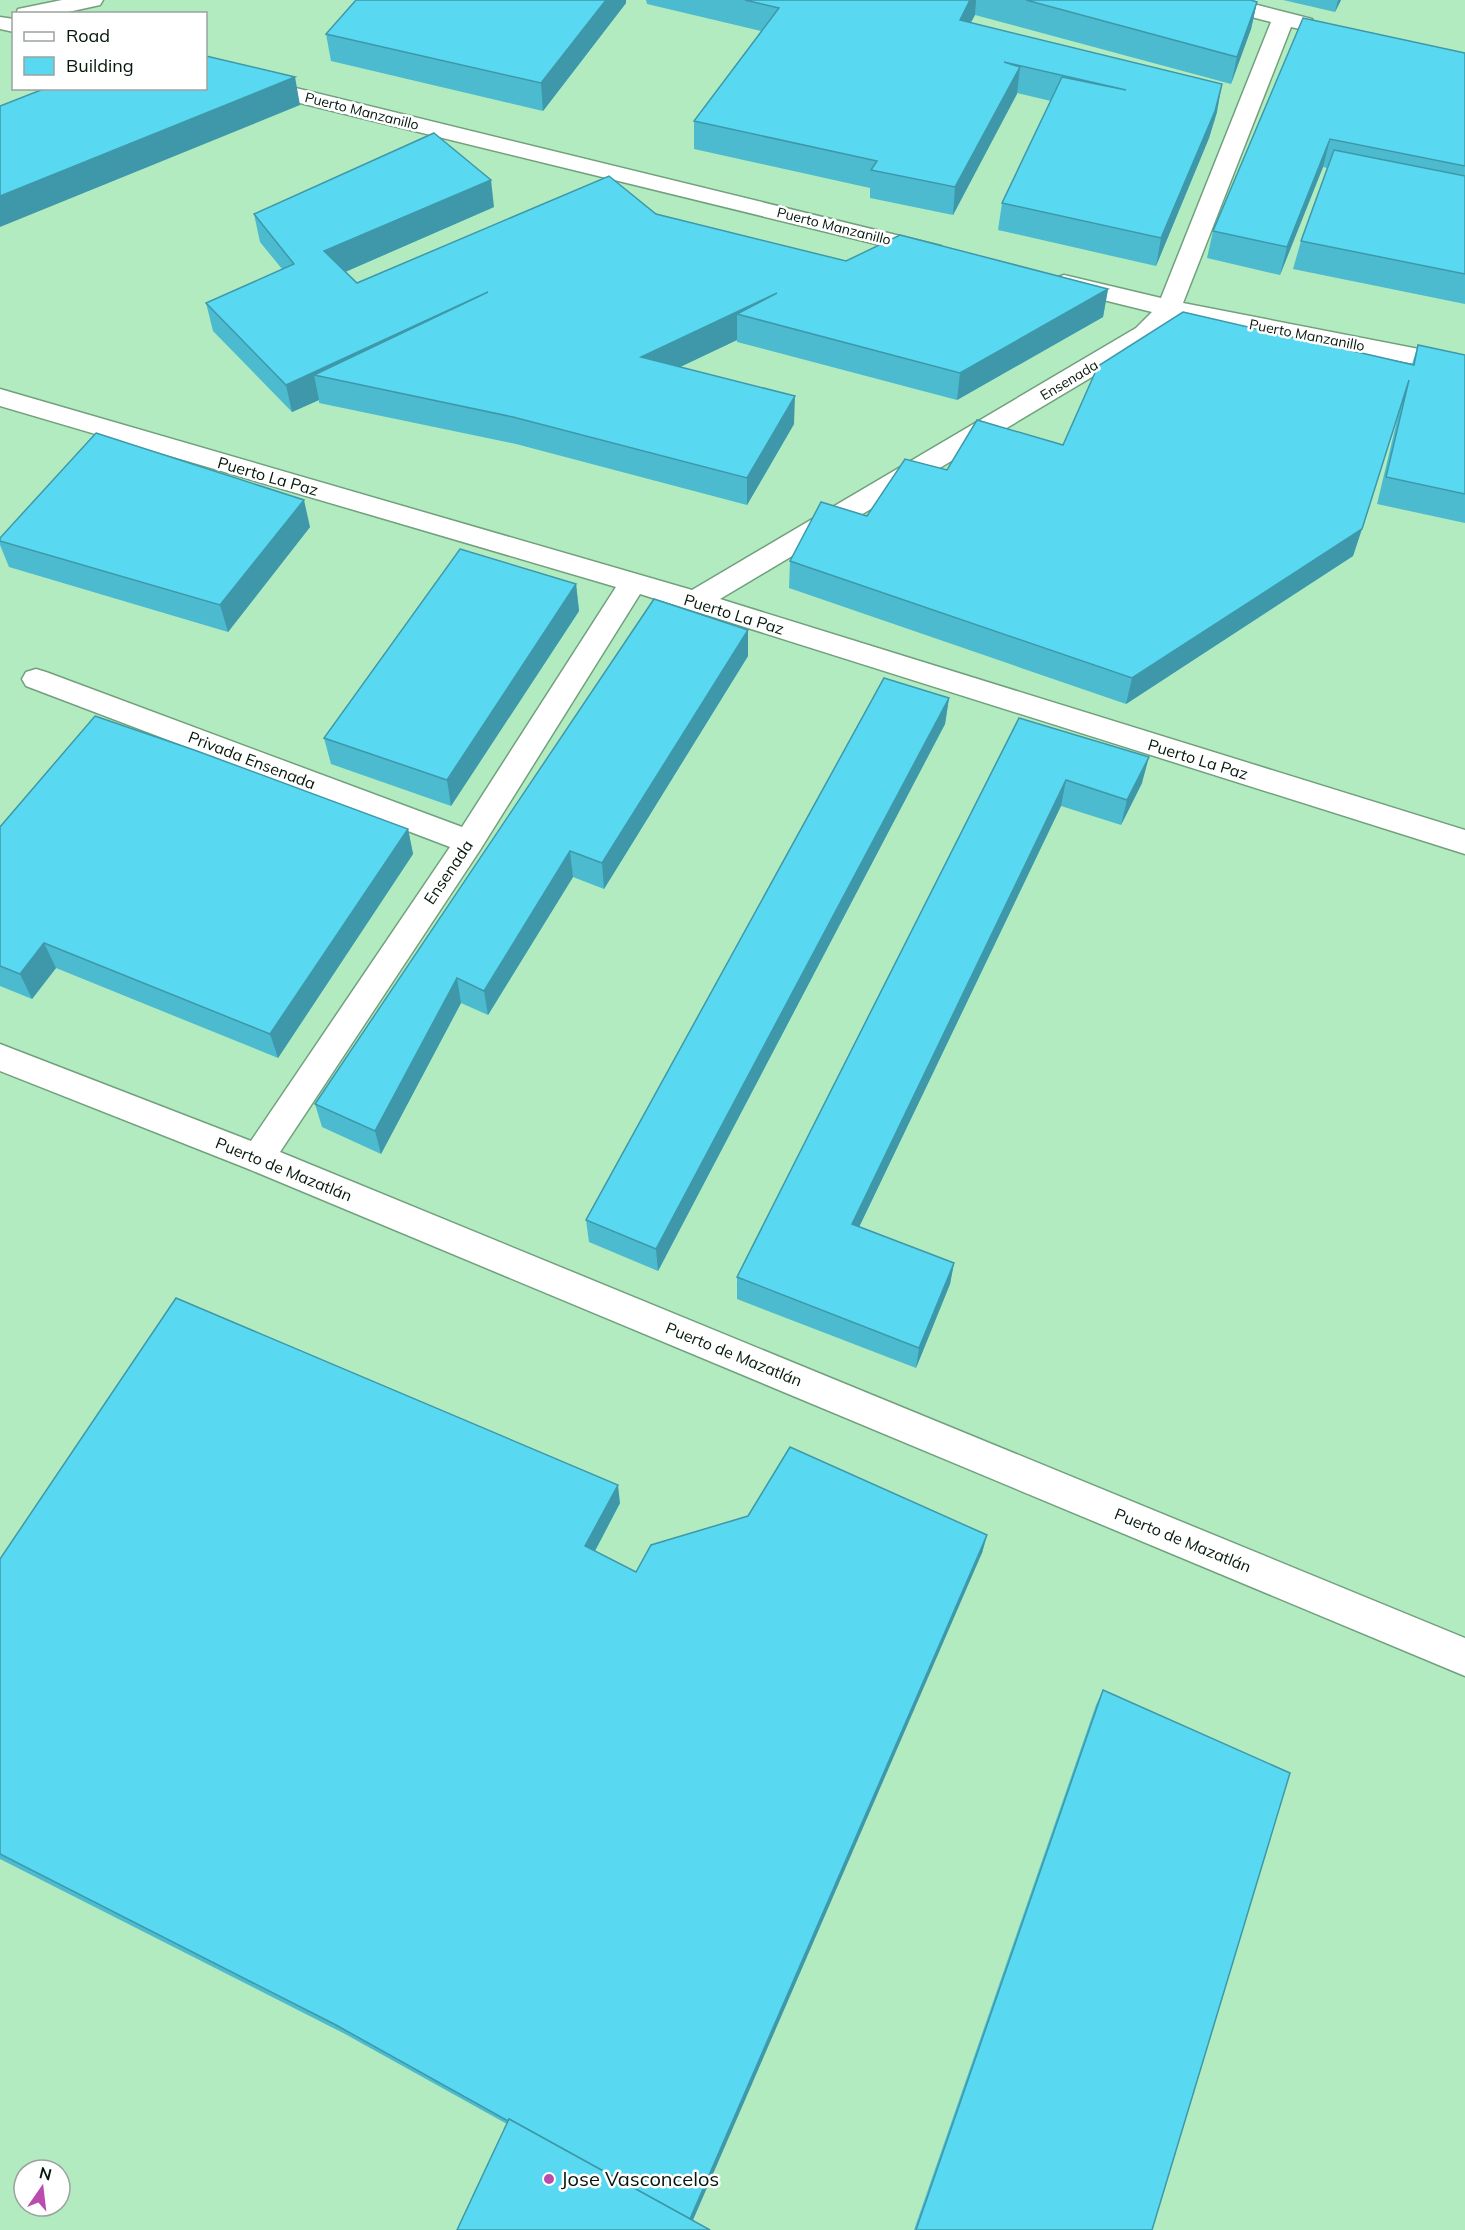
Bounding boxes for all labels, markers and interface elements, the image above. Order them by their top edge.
legend [12,12,207,90]
text: Road [66,24,110,47]
text: Building [66,54,134,77]
street label: Puerto Manzanillo [303,88,421,134]
street label: Puerto Manzanillo [775,203,893,249]
street label: Puerto Manzanillo [1248,315,1366,355]
street label: Ensenada [1037,356,1101,404]
street label: Puerto La Paz [215,452,321,500]
street label: Puerto La Paz [681,589,787,639]
street label: Privada Ensenada [185,727,319,793]
street label: Puerto La Paz [1145,734,1251,784]
street label: Ensenada [419,836,477,908]
street label: Puerto de Mazatlán [213,1133,355,1205]
street label: Puerto de Mazatlán [663,1318,805,1390]
street label: Puerto de Mazatlán [1112,1504,1254,1576]
north arrow [12,2158,72,2218]
text: N [37,2162,54,2185]
place label: Jose Vasconcelos [561,2166,719,2191]
marker: Jose Vasconcelos [542,2172,556,2186]

